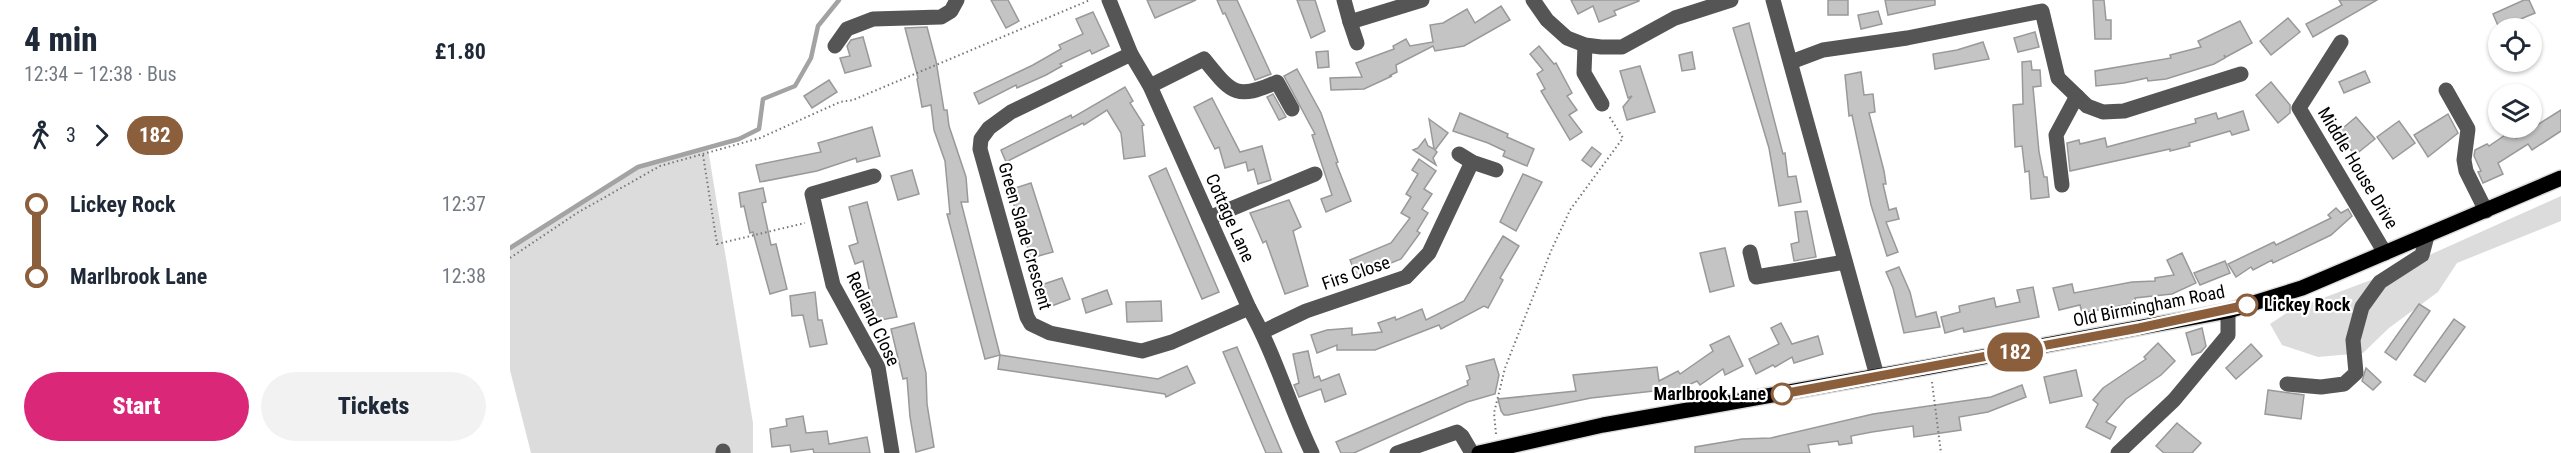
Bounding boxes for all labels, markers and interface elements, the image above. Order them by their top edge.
map controls [2488,18,2542,138]
button: locate [2488,18,2542,72]
text: 4 min [24,20,98,59]
text: £1.80 [435,39,486,64]
text: 12:34 – 12:38 · Bus [24,62,177,86]
button: layers [2488,84,2542,138]
street label: Middle House Drive [2314,103,2403,232]
icon: walk [24,119,57,152]
icon: forward [85,119,118,152]
text: 3 [66,123,76,147]
text: 182 [139,123,171,147]
street label: Green Slade Crescent [994,160,1057,312]
street label: Cottage Lane [1202,170,1259,265]
text: Lickey Rock [70,192,176,217]
text: 12:37 [442,192,486,216]
street label: Firs Close [1319,251,1393,294]
text: Marlbrook Lane [70,264,207,289]
text: 12:38 [442,264,486,288]
street label: Redland Close [842,268,904,369]
street label: Old Birmingham Road [2071,281,2226,330]
marker: Lickey Rock [2236,294,2258,316]
place label: Lickey Rock [2264,294,2351,315]
line badge: 182 [1980,332,2050,372]
text: 182 [1999,340,2031,364]
button: Start [24,372,249,441]
button: Tickets [261,372,486,441]
place label: Marlbrook Lane [1654,383,1766,404]
marker: Marlbrook Lane [1771,383,1793,405]

